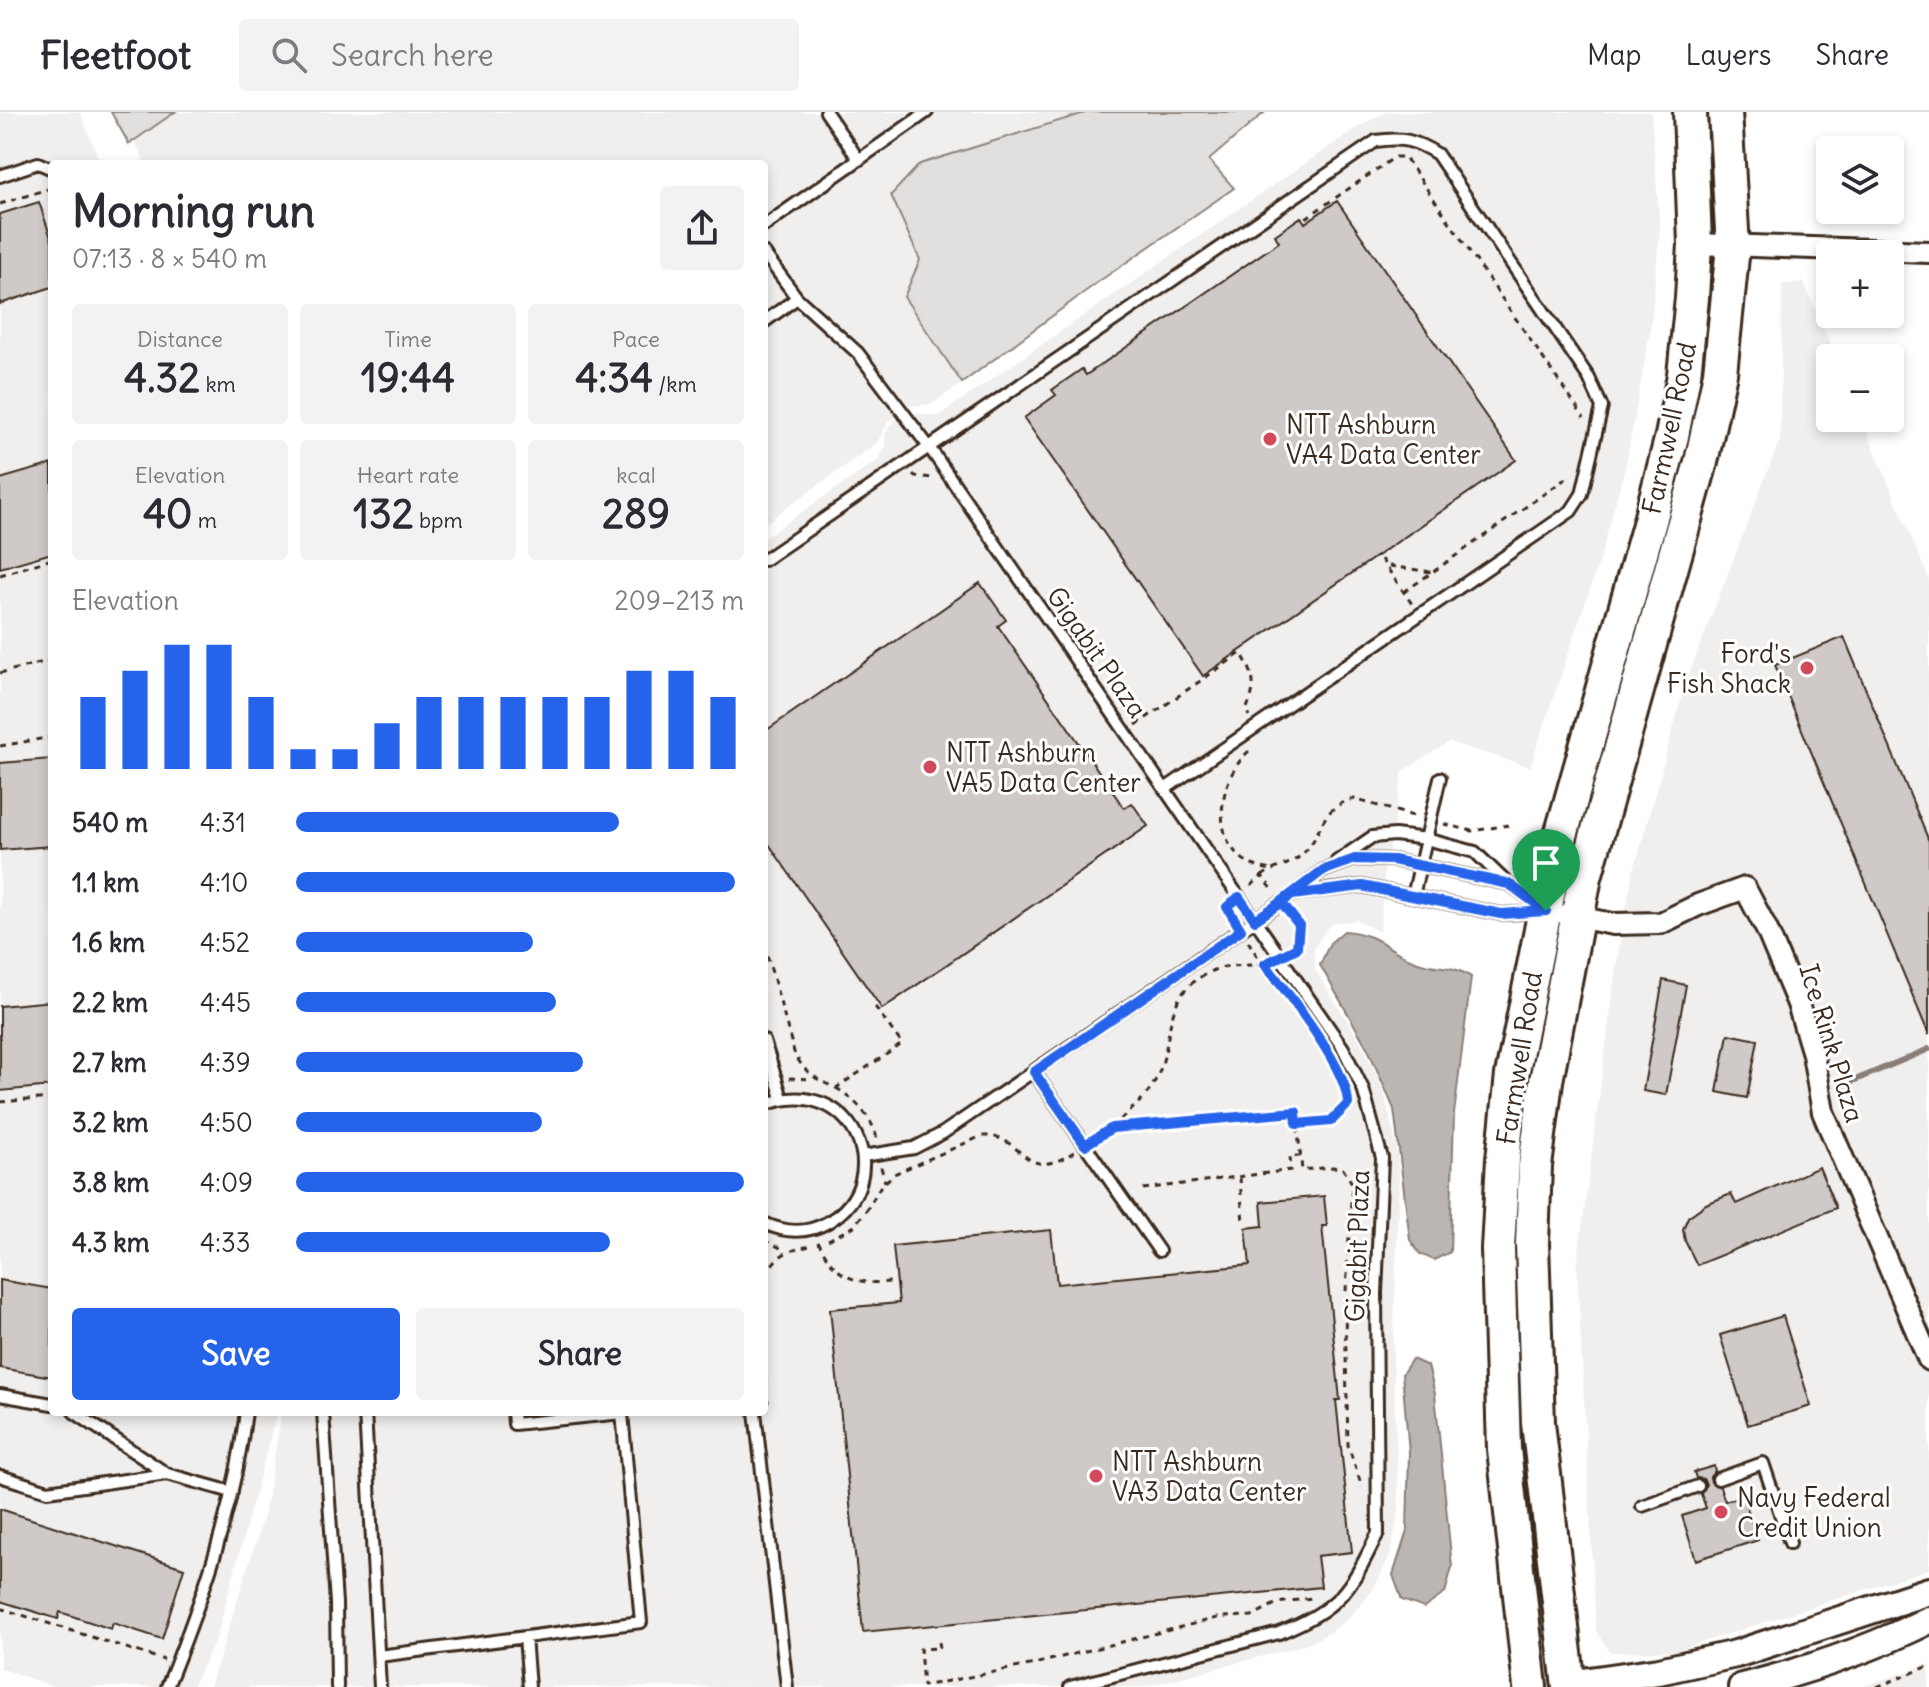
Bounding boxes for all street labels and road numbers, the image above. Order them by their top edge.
street label: Farmwell Road [1635,339,1703,517]
street label: Gigabit Plaza [1040,580,1154,724]
street label: Ice Rink Plaza [1792,960,1872,1126]
street label: Farmwell Road [1489,969,1549,1147]
street label: Gigabit Plaza [1338,1169,1376,1323]

